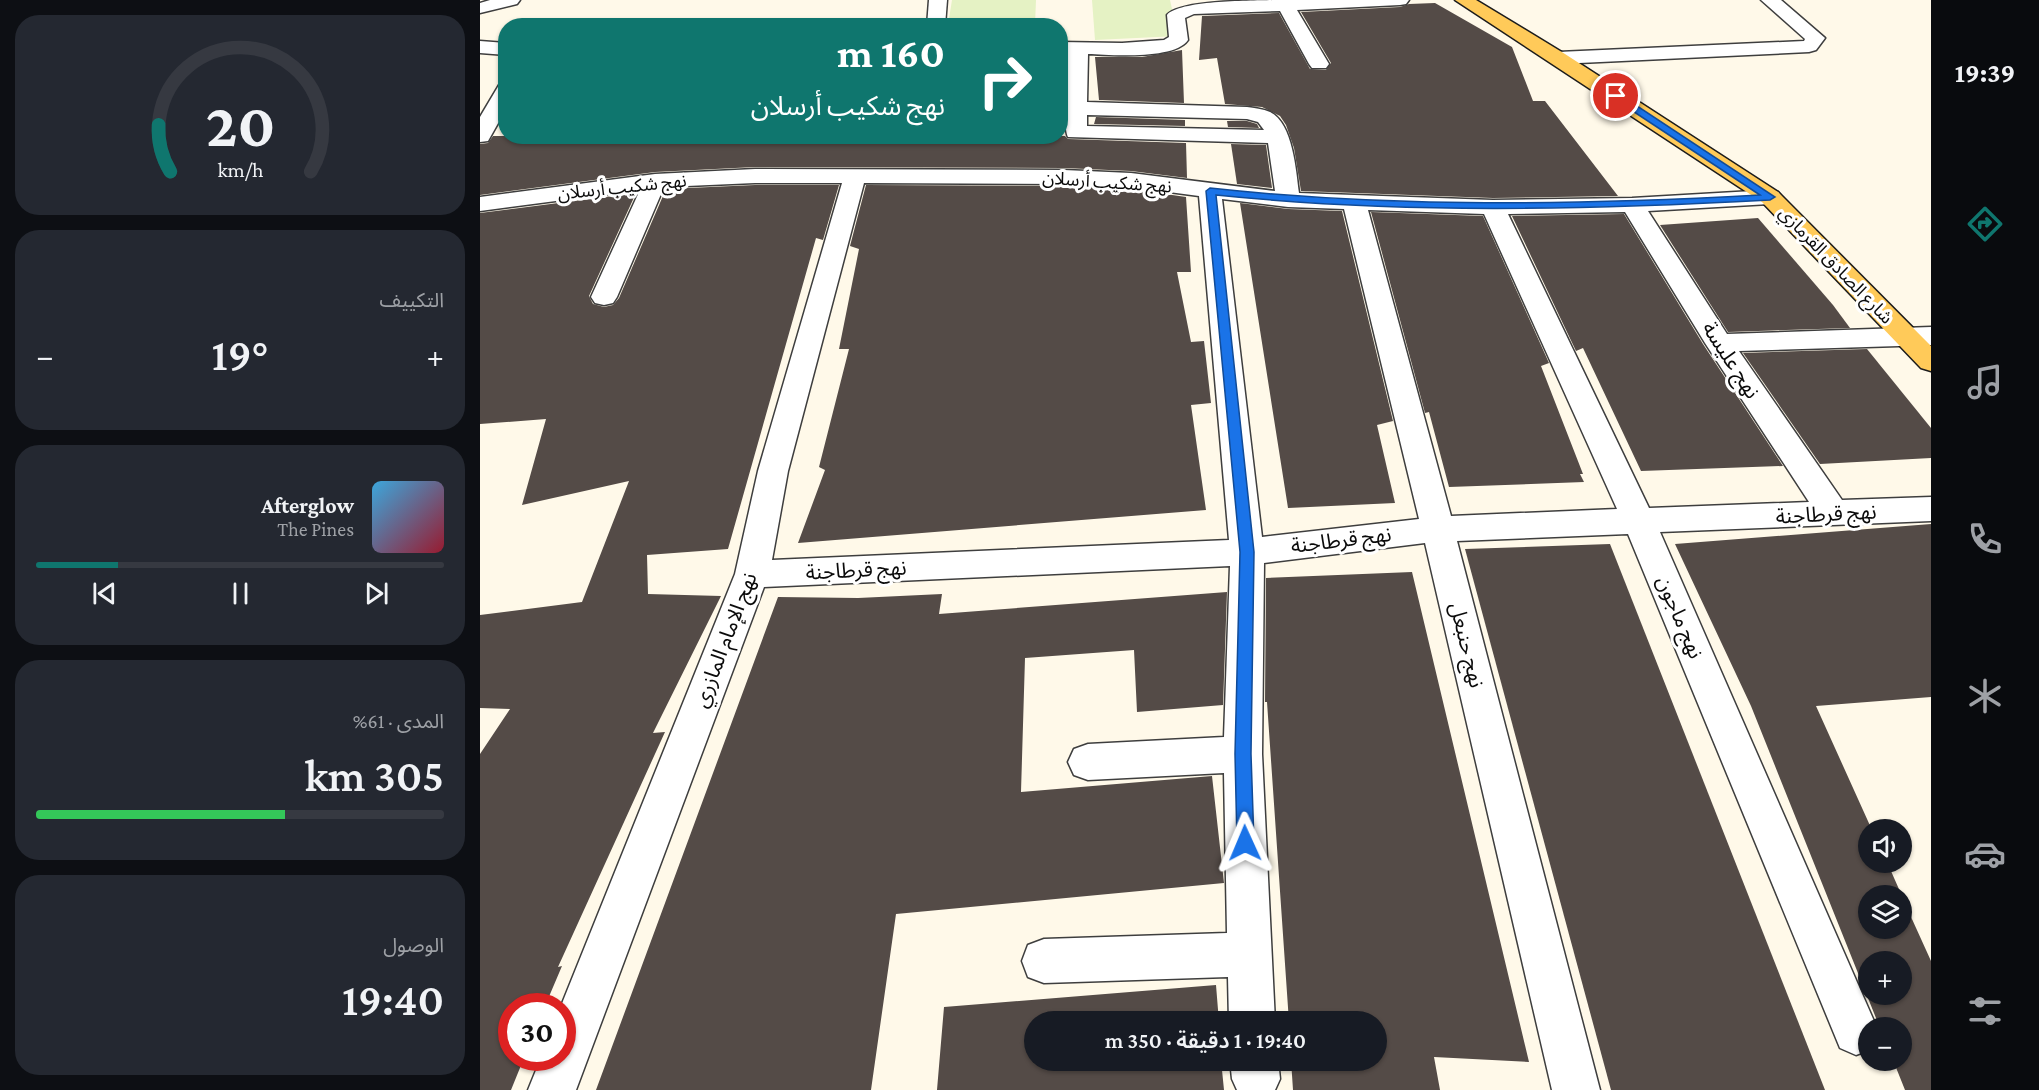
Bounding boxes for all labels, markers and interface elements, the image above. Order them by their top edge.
text: 160 m [837,29,945,76]
icon: right [966,42,1044,120]
text: 19:39 [1955,58,2015,88]
pin [1590,70,1641,121]
icon: arrive [1599,79,1632,112]
text: 20 [205,90,275,159]
text: نهج شكيب أرسلان [751,91,945,121]
text: km/h [217,158,264,182]
street label: نهج شكيب أرسلان [1041,166,1172,199]
street label: نهج شكيب أرسلان [556,169,688,207]
street label: شارع الصادق القرمازي [1772,202,1897,330]
icon: directions [1964,203,2006,245]
text: التكييف [380,289,444,311]
street label: نهج عليسة [1695,317,1765,404]
text: 19° [212,330,268,380]
text: − [36,337,53,374]
text: + [427,337,444,374]
icon: music [1964,361,2006,403]
text: Afterglow [261,493,354,518]
street label: نهج قرطاجنة [1775,499,1877,532]
text: The Pines [277,518,354,540]
icon: phone [1964,518,2006,560]
street label: نهج قرطاجنة [1289,522,1393,561]
street label: نهج قرطاجنة [805,555,907,588]
street label: نهج الإمام المازري [688,569,765,712]
street label: نهج ماجون [1649,572,1708,663]
icon: previous [88,577,121,610]
icon: pause [224,577,257,610]
icon: next [360,577,393,610]
street label: نهج حنبعل [1442,600,1489,691]
icon: climate [1964,675,2006,717]
text: المدى · 61% [353,710,444,732]
text: 305 km [305,751,444,801]
position arrow [1213,811,1277,875]
map controls [1858,819,1912,1071]
button: sound [1858,819,1912,873]
icon: car [1964,833,2006,875]
button: layers [1858,885,1912,939]
text: الوصول [383,934,444,956]
button: + [1858,951,1912,1005]
text: 19:40 [342,975,444,1025]
icon: filters [1964,990,2006,1032]
speed limit sign: 30 [498,993,576,1071]
button: − [1858,1017,1912,1071]
text: 19:40 · 1 دقيقة · 350 m [1105,1028,1306,1053]

